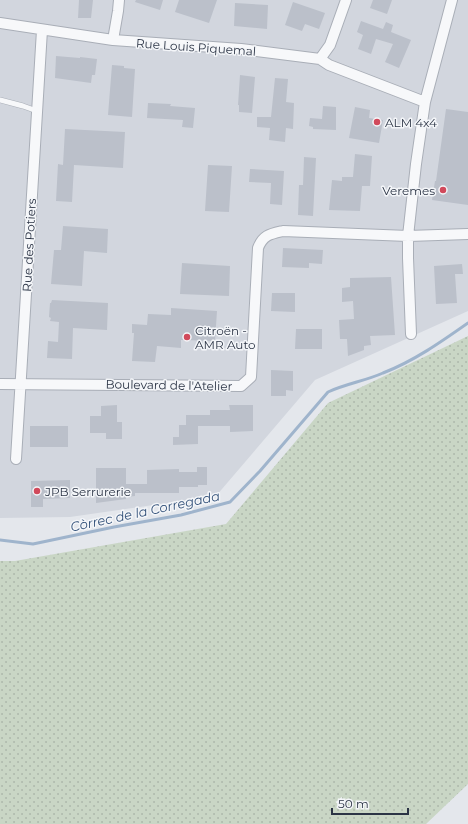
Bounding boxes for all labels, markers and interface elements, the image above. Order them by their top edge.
street label: Rue Louis Piquemal [135,35,257,59]
place label: ALM 4x4 [385,115,437,130]
marker: ALM 4x4 [372,117,382,127]
place label: Veremes [382,183,435,198]
marker: Veremes [438,185,448,195]
street label: Rue des Potiers [19,198,39,292]
place label: Citroën - AMR Auto [195,323,256,352]
marker: Citroën - AMR Auto [182,332,192,342]
street label: Boulevard de l'Atelier [105,376,233,394]
place label: JPB Serrurerie [44,484,131,499]
marker: JPB Serrurerie [32,486,42,496]
water label: Còrrec de la Corregada [69,487,221,535]
scale bar [332,790,408,816]
text: 50 m [338,796,369,811]

